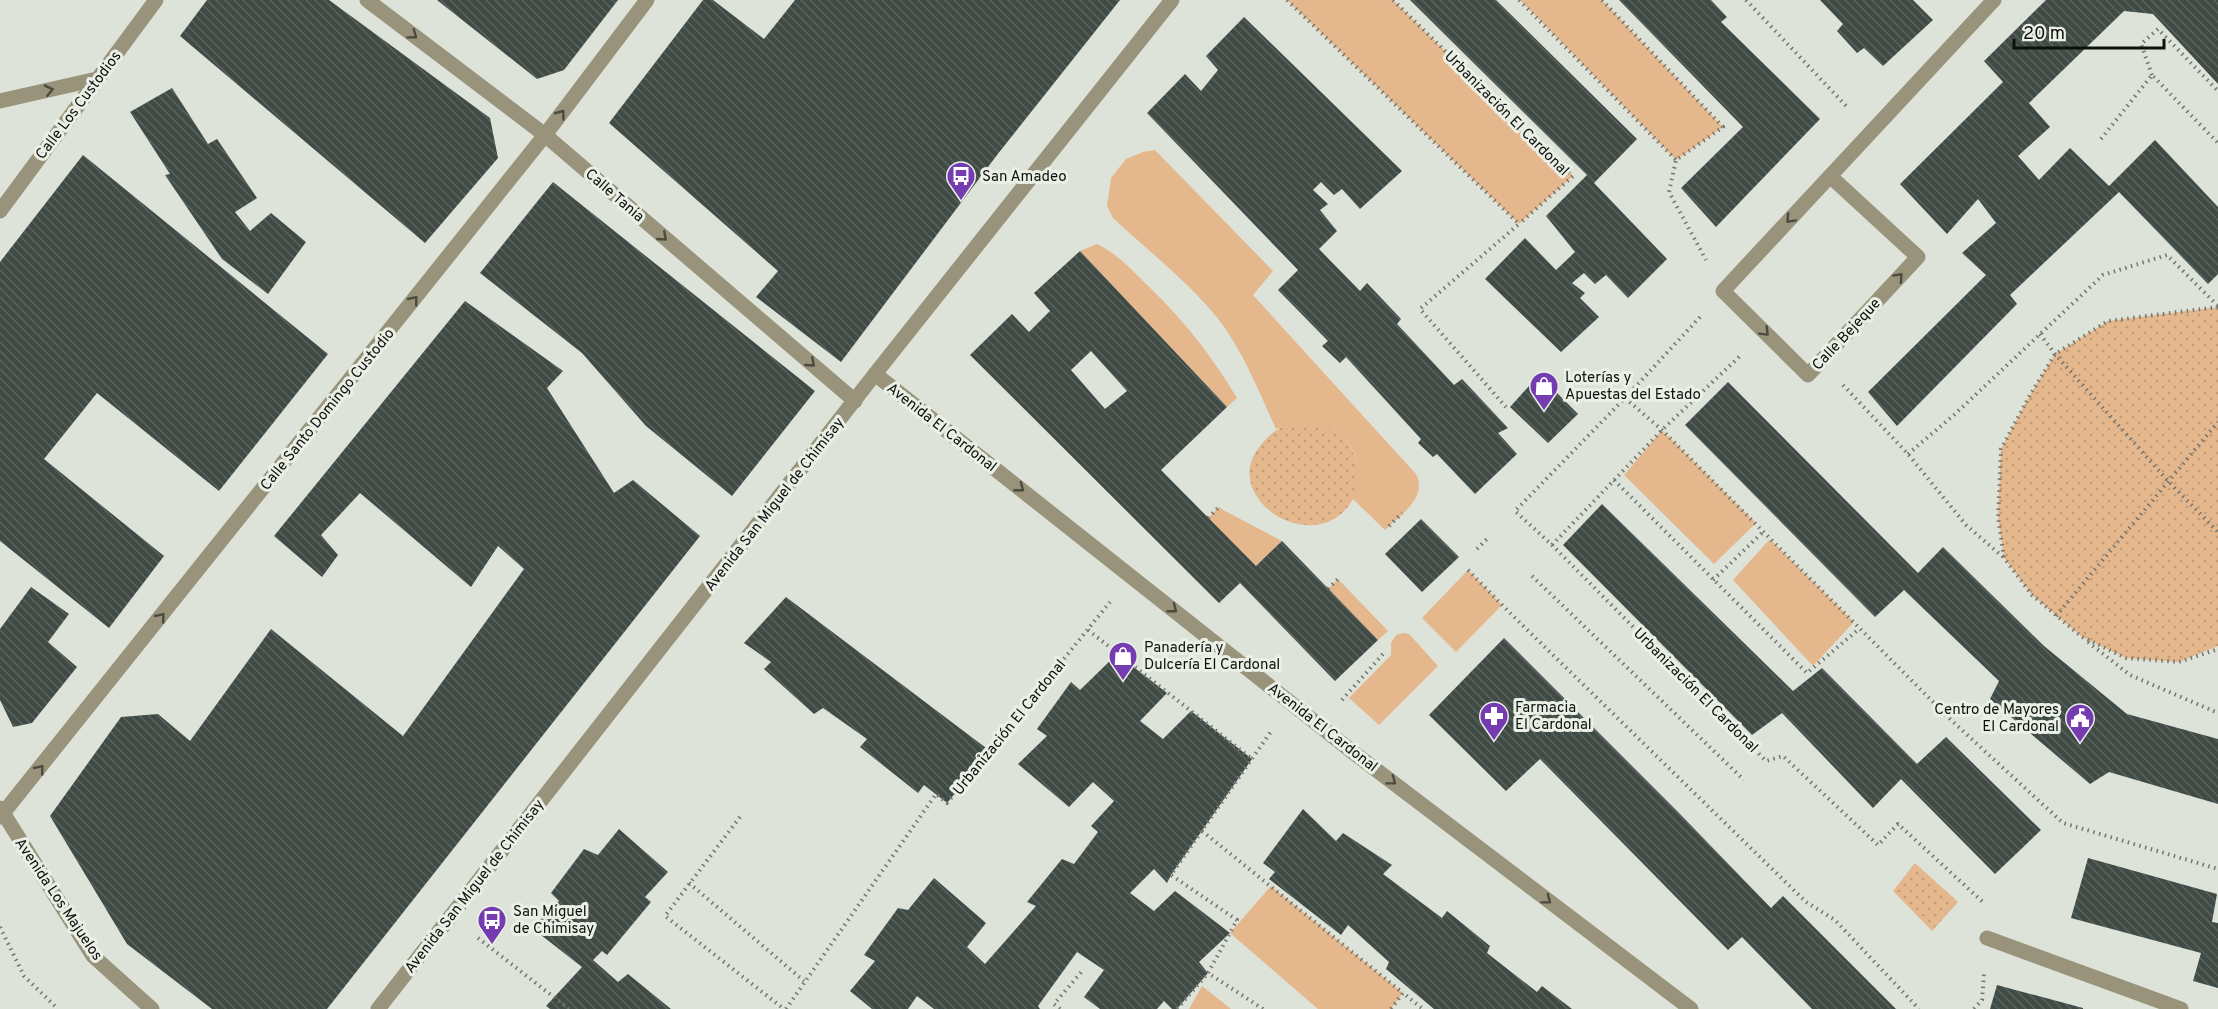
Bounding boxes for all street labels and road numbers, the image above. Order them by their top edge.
street label: Calle Los Custodios [32,48,126,164]
street label: Urbanización El Cardonal [1439,48,1572,181]
street label: Calle Tania [580,165,648,227]
street label: Calle Bejeque [1809,295,1885,375]
street label: Calle Santo Domingo Custodio [257,325,400,495]
street label: Avenida El Cardonal [882,379,1000,477]
street label: Avenida San Miguel de Chimisay [701,414,849,596]
street label: Urbanización El Cardonal [1628,625,1761,758]
street label: Urbanización El Cardonal [950,656,1071,800]
street label: Avenida El Cardonal [1263,679,1381,777]
street label: Avenida San Miguel de Chimisay [401,796,549,978]
street label: Avenida Los Majuelos [10,835,106,965]

